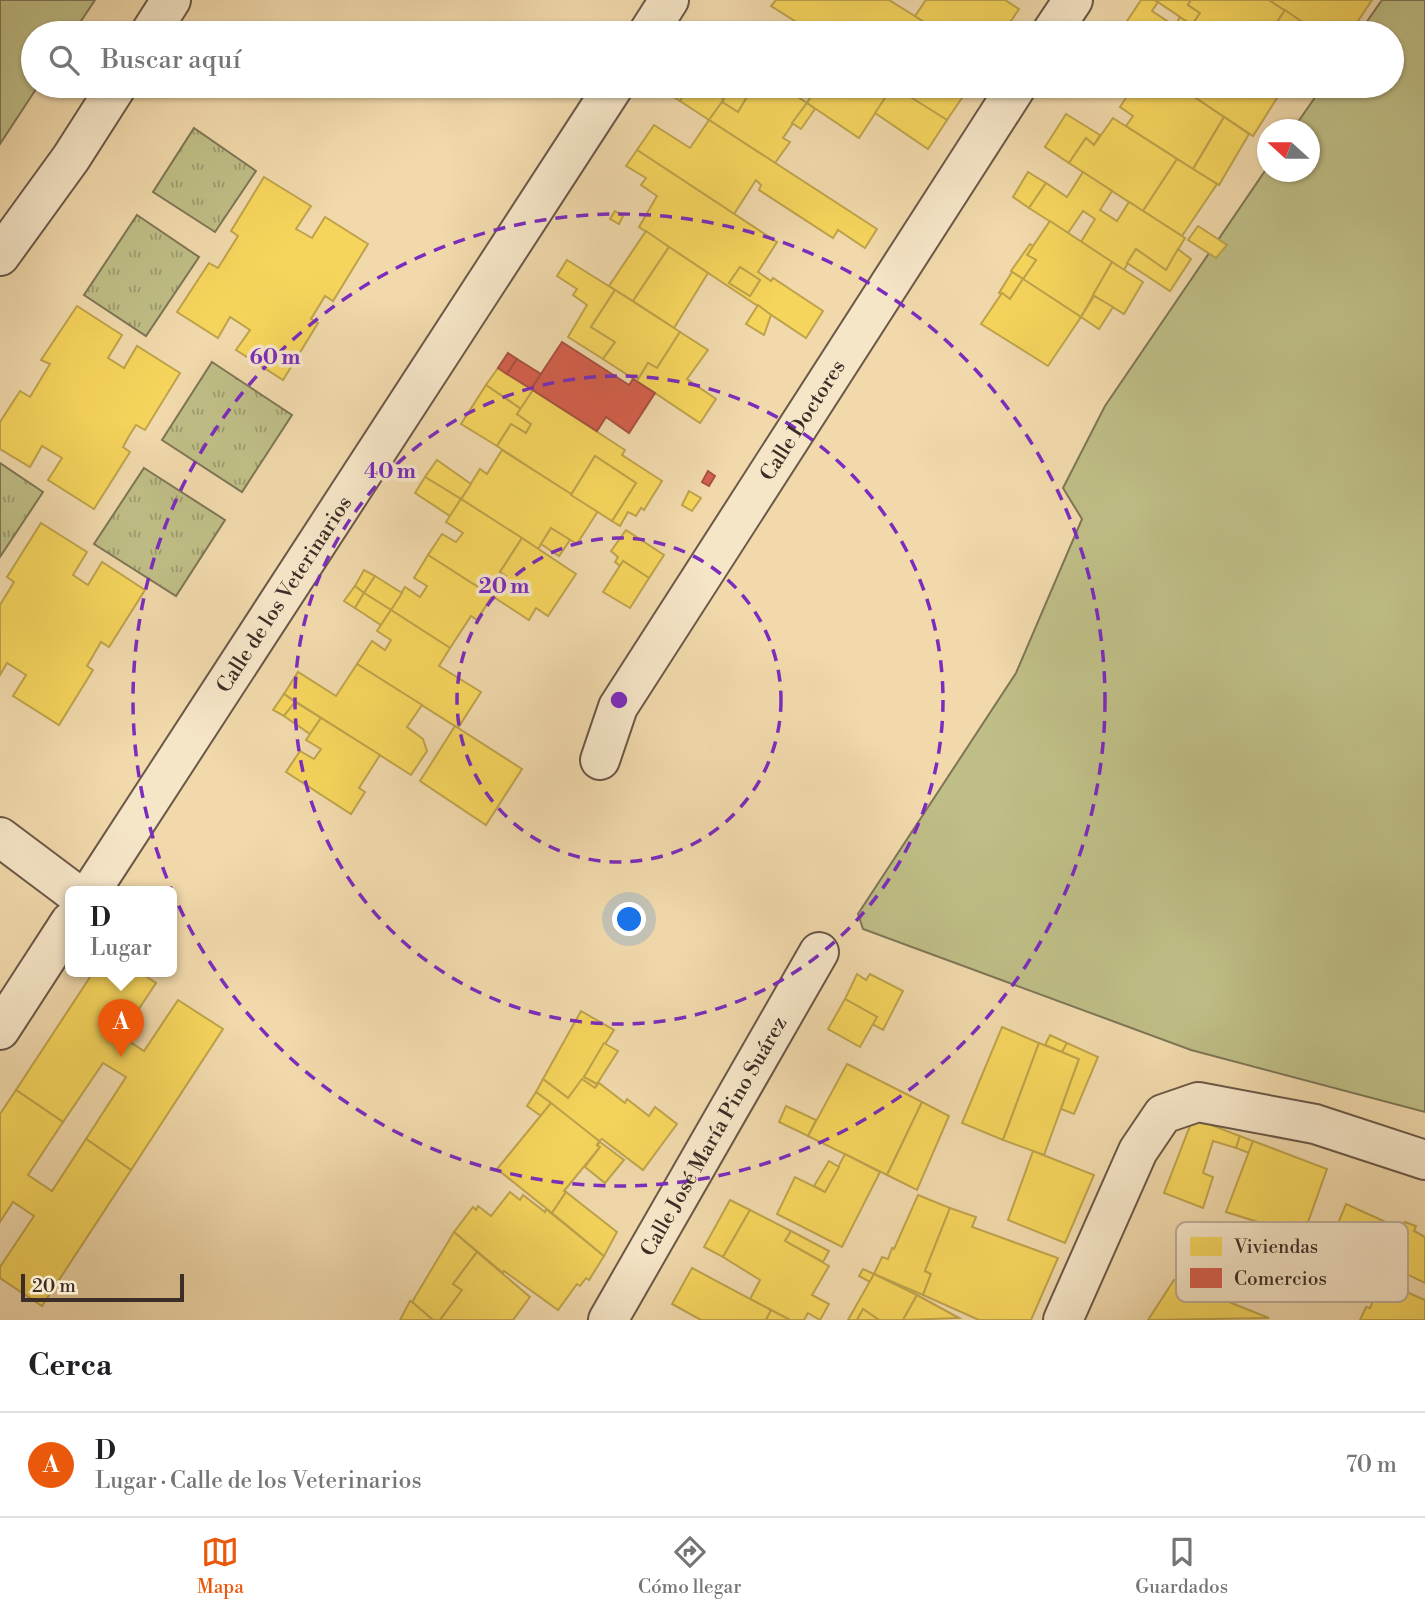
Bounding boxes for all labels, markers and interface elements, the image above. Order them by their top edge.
search box [21,21,1404,98]
icon: search [45,41,83,79]
text: Buscar aquí [101,44,241,76]
north arrow [1257,119,1320,182]
text: 60 m [250,345,300,371]
street label: Calle Doctores [755,355,852,486]
text: 40 m [364,459,416,485]
street label: Calle de los Veterinarios [211,491,358,698]
text: 20 m [479,574,529,600]
centre of rings [607,688,631,712]
popup [65,886,177,977]
text: D [90,902,111,934]
your location [612,902,646,936]
text: Lugar [90,934,152,962]
pin: A [98,999,144,1057]
street label: Calle José María Pino Suárez [635,1012,793,1261]
legend [1176,1222,1408,1302]
text: Viviendas [1233,1235,1318,1259]
text: Comercios [1234,1267,1327,1291]
scale bar [21,1271,184,1303]
text: 20 m [32,1274,76,1298]
text: Cerca [28,1347,112,1385]
text: D [95,1435,116,1467]
text: A [43,1451,59,1479]
text: 70 m [1346,1451,1397,1479]
text: Lugar · Calle de los Veterinarios [95,1467,422,1495]
tab: Mapa [197,1533,244,1599]
tab: Cómo llegar [638,1533,741,1599]
tab: Guardados [1135,1533,1228,1599]

